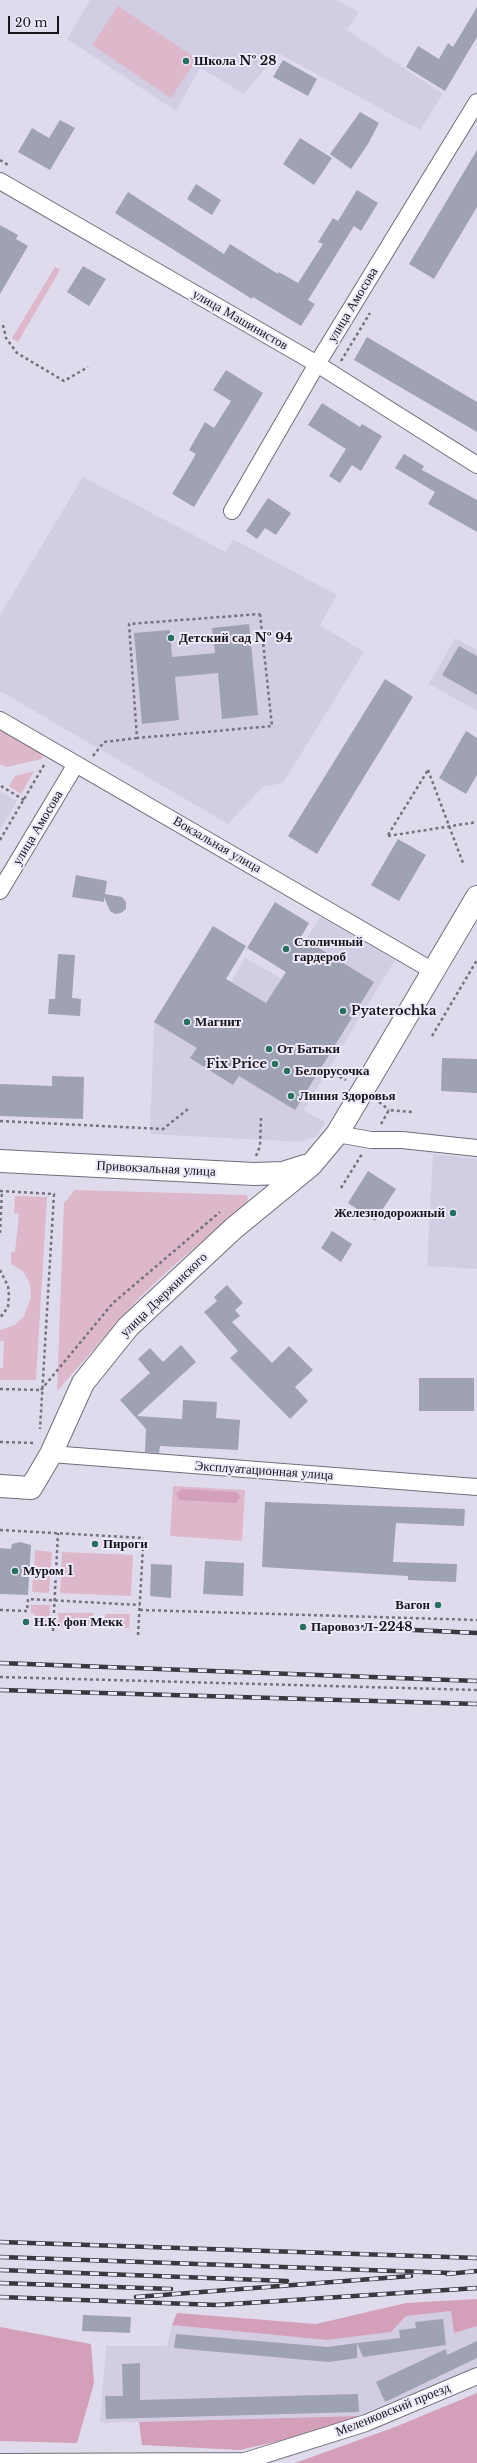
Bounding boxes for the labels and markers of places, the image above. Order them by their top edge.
place label: Школа № 28 [194,53,277,69]
marker: Школа № 28 [181,56,191,66]
place label: Детский сад № 94 [179,630,293,646]
marker: Детский сад № 94 [166,633,176,643]
place label: Столичный гардероб [294,934,363,965]
marker: Столичный гардероб [281,944,291,954]
place label: Pyaterochka [351,1003,436,1019]
marker: Pyaterochka [338,1006,348,1016]
place label: Магнит [195,1014,241,1030]
marker: Магнит [182,1017,192,1027]
place label: От Батьки [277,1041,340,1057]
marker: От Батьки [264,1044,274,1054]
place label: Fix Price [206,1056,267,1072]
marker: Fix Price [270,1059,280,1069]
place label: Белорусочка [295,1063,369,1079]
marker: Белорусочка [282,1066,292,1076]
place label: Линия Здоровья [299,1088,396,1104]
marker: Линия Здоровья [286,1091,296,1101]
place label: Железнодорожный [334,1205,445,1221]
marker: Железнодорожный [448,1208,458,1218]
place label: Пироги [103,1536,148,1552]
marker: Пироги [90,1539,100,1549]
place label: Муром 1 [23,1563,73,1579]
marker: Муром 1 [10,1566,20,1576]
place label: Вагон [395,1597,430,1613]
marker: Вагон [433,1600,443,1610]
place label: Н.К. фон Мекк [34,1614,123,1630]
marker: Н.К. фон Мекк [21,1617,31,1627]
place label: Паровоз Л-2248 [311,1619,413,1635]
marker: Паровоз Л-2248 [298,1622,308,1632]

